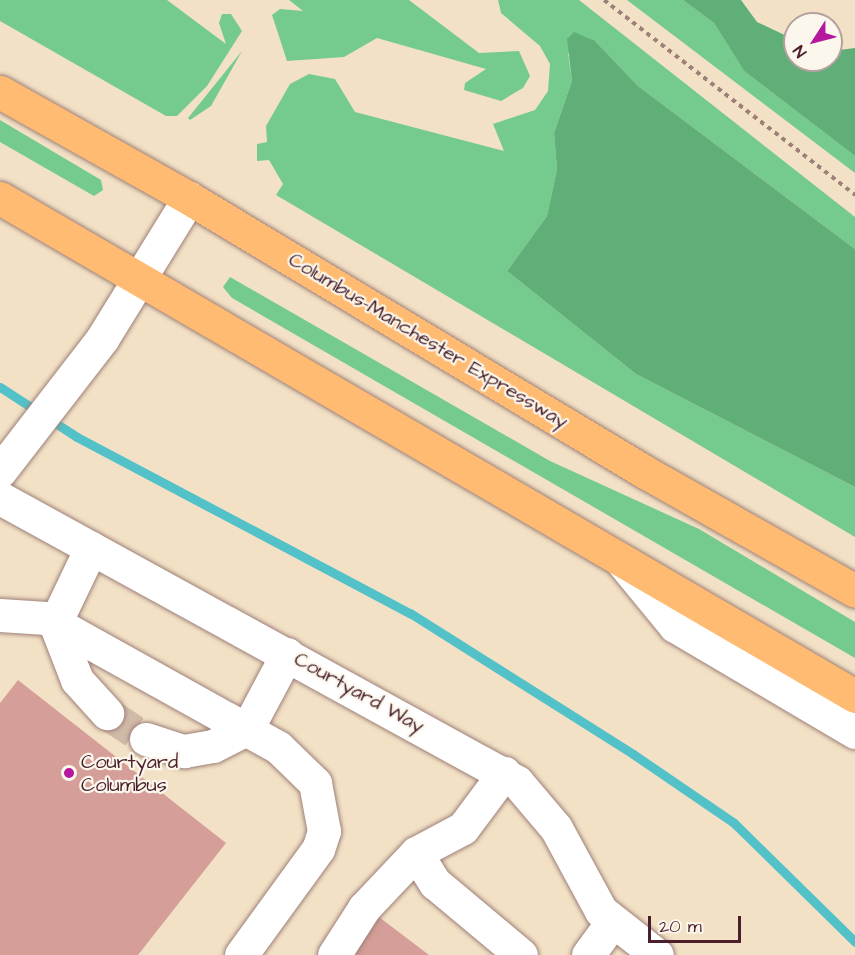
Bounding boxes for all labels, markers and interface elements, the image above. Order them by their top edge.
north arrow [783,12,843,72]
text: N [788,41,812,62]
street label: Columbus-Manchester Expressway [284,248,572,434]
street label: Courtyard Way [290,647,428,739]
place label: Courtyard Columbus [81,750,178,797]
marker: Courtyard Columbus [62,766,76,780]
scale bar [651,904,744,942]
text: 20 m [659,914,702,939]

